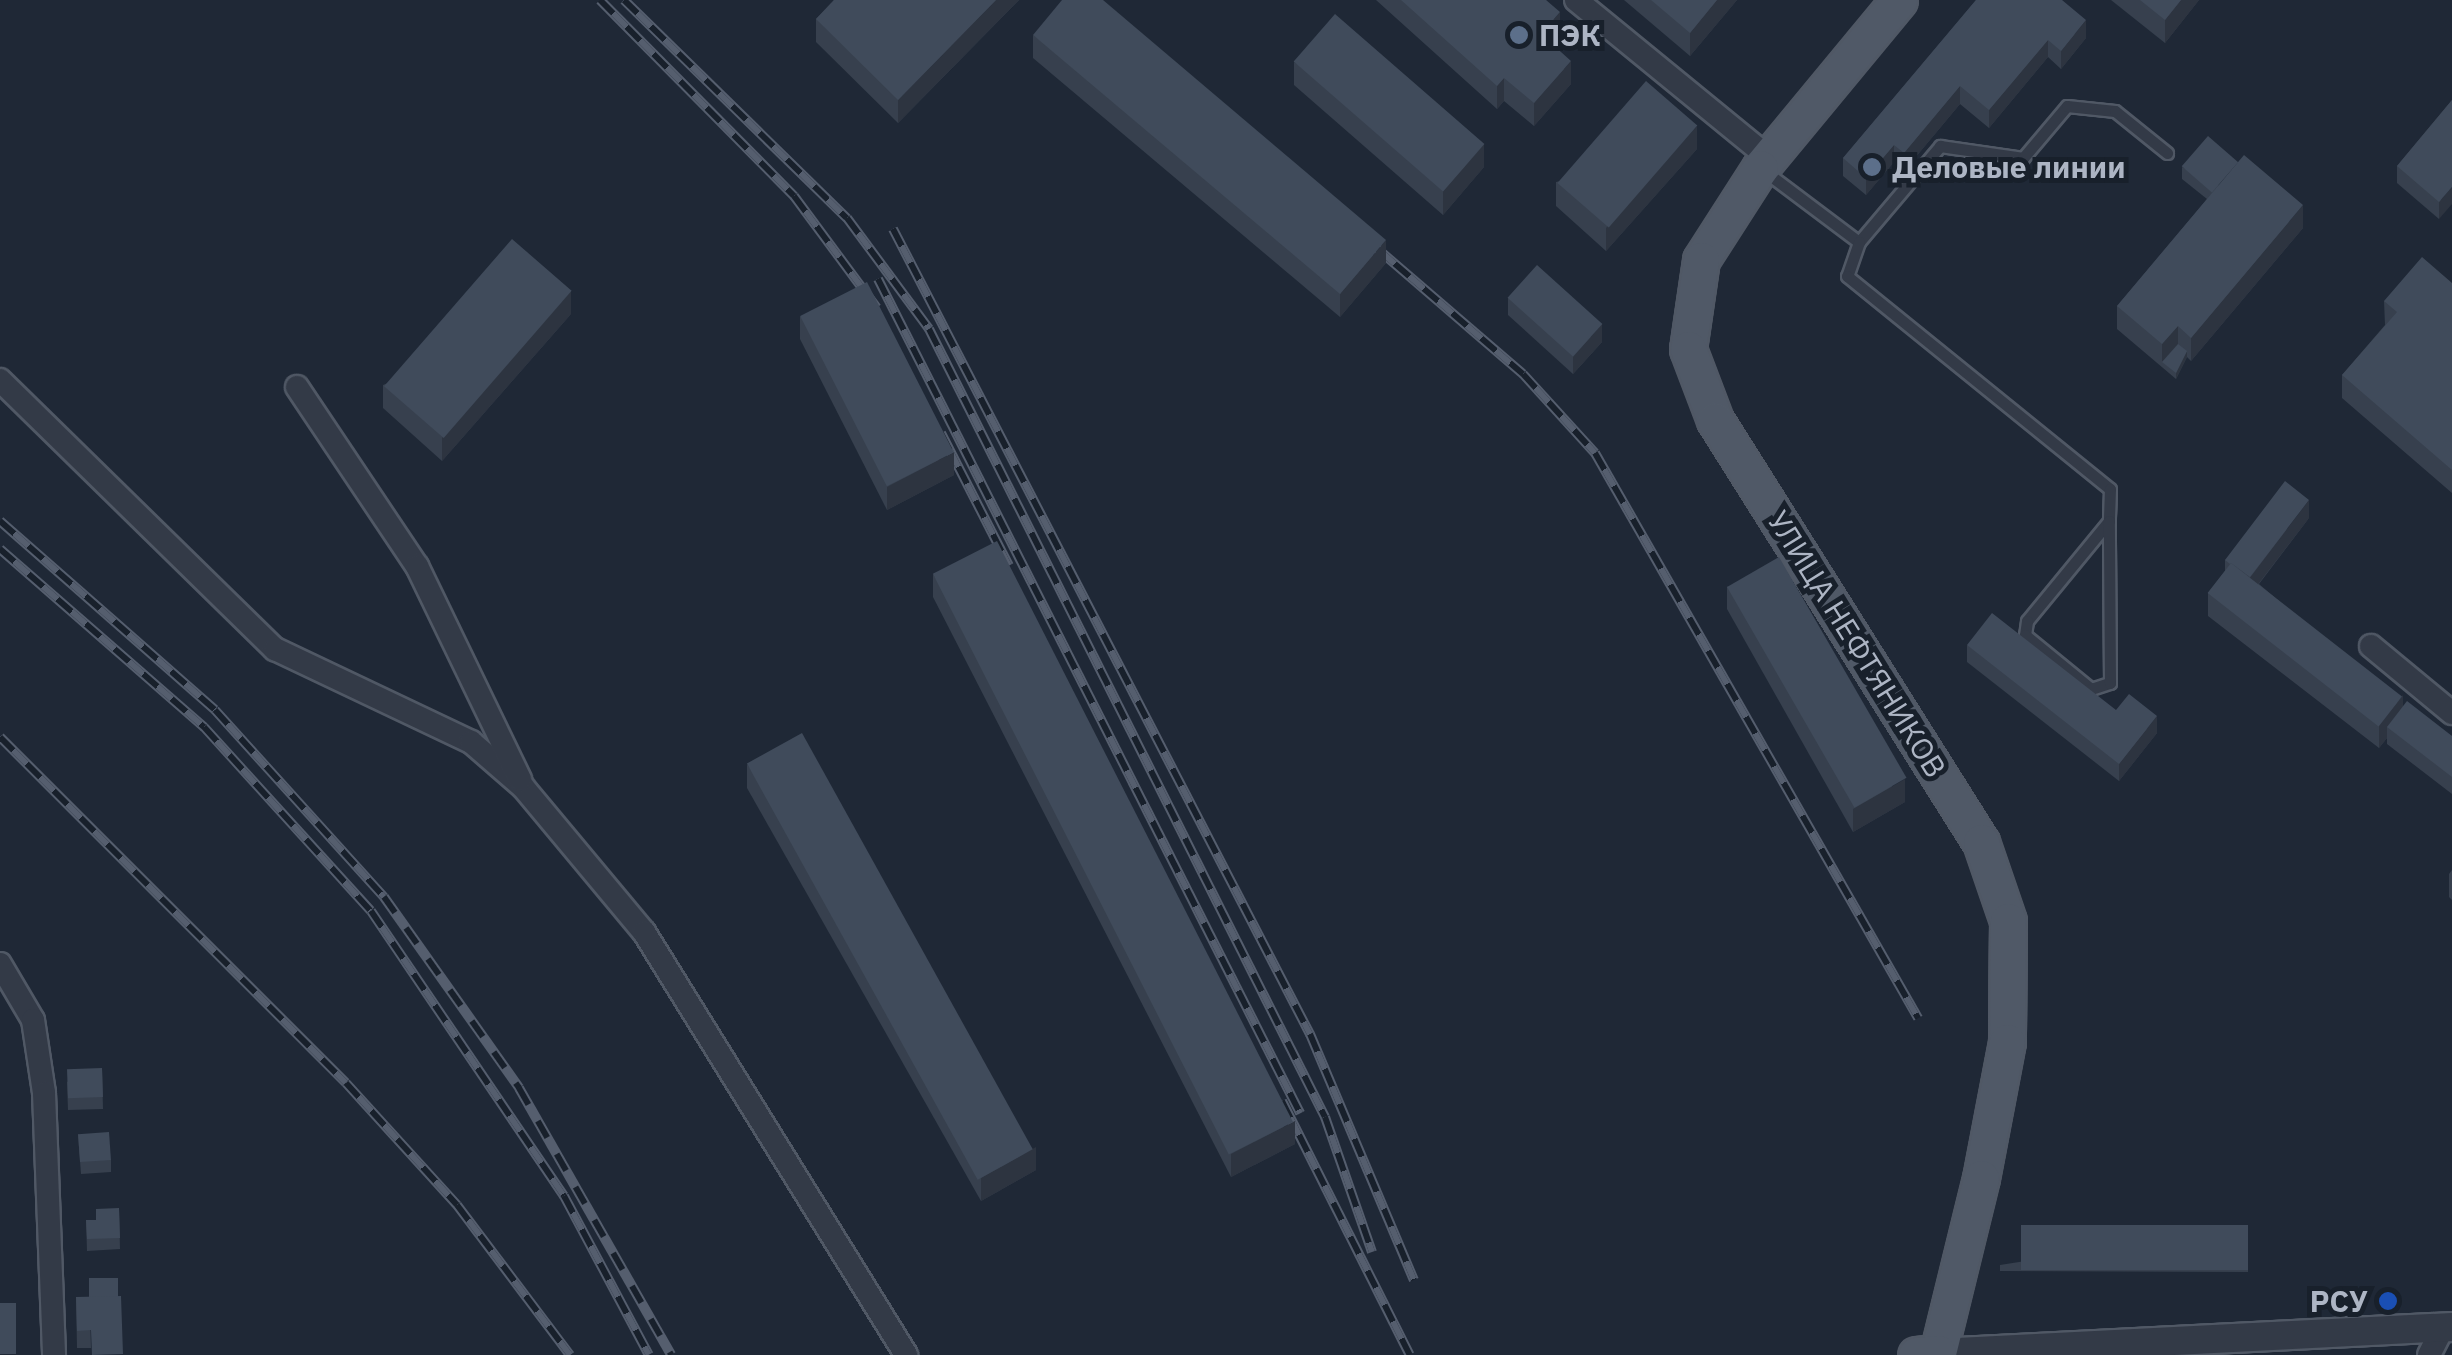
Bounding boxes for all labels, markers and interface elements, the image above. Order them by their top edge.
place label: ПЭК [1539,17,1601,53]
marker: ПЭК [1508,24,1530,46]
place label: Деловые линии [1892,149,2126,185]
marker: Деловые линии [1861,156,1883,178]
street label: УЛИЦА НЕФТЯНИКОВ [1760,504,1954,784]
place label: РСУ [2310,1283,2368,1319]
marker: РСУ [2377,1290,2399,1312]

